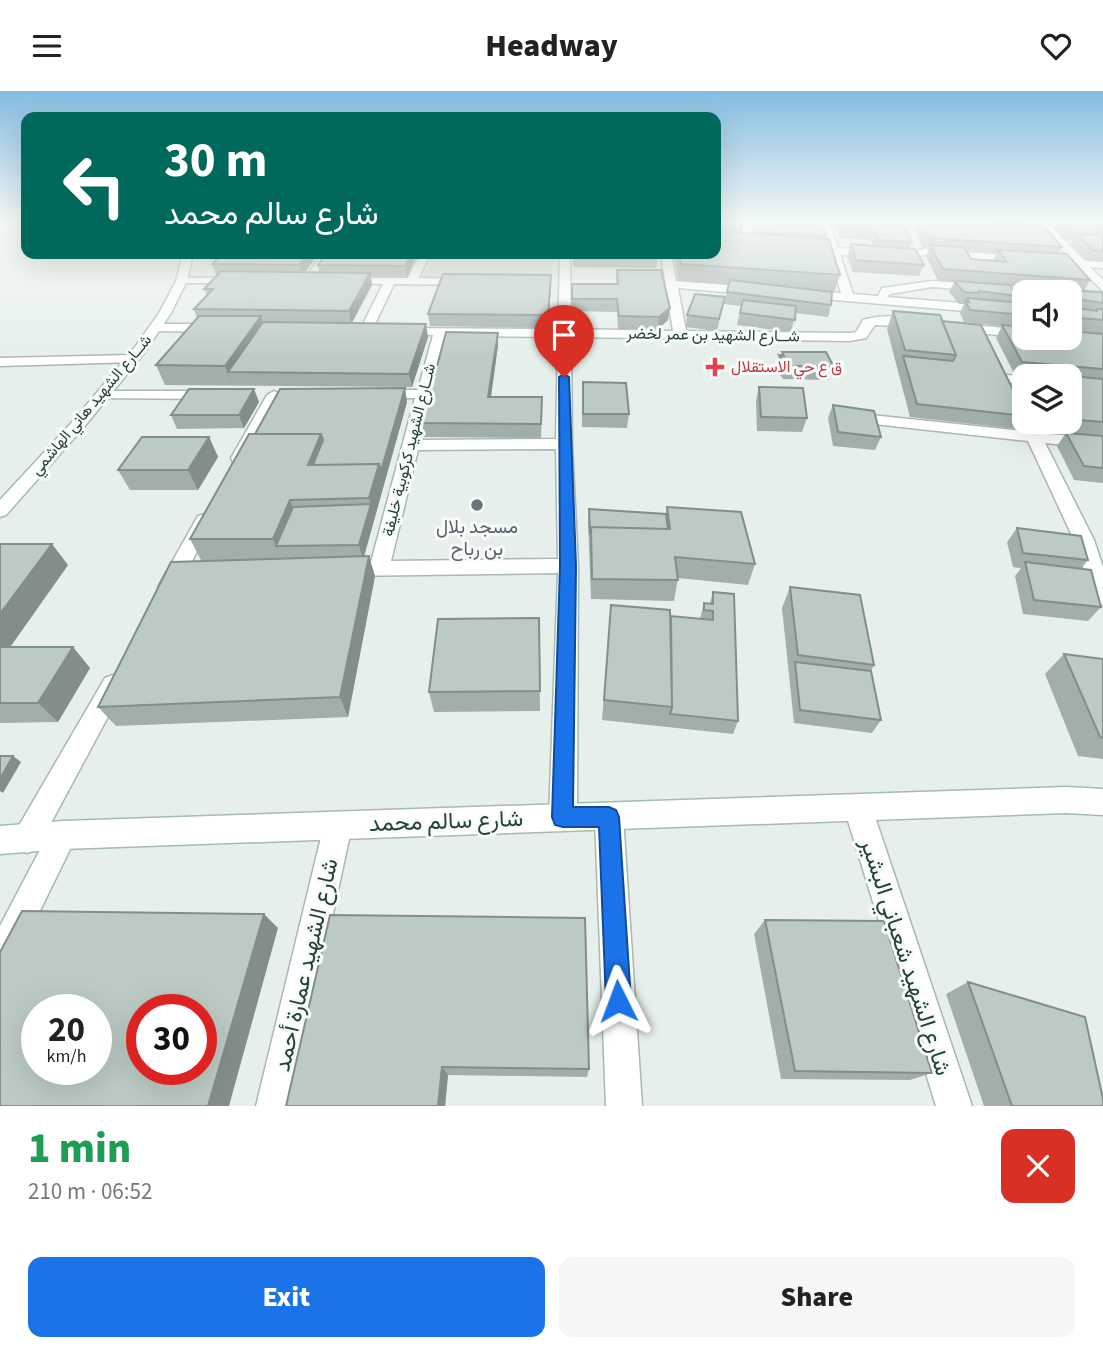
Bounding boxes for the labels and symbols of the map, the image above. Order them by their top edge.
pin [534,305,594,377]
street label: شــارع الشهيد بن عمر لخضر [625,322,800,348]
street label: شــارع الشهيد هاني الهاشمي [25,330,158,481]
place label: ق ع حي الاستقلال [731,356,842,380]
marker: ق ع حي الاستقلال [705,357,725,377]
street label: شــارع الشهيد كركوبية خليفة [377,361,441,539]
marker: مسجد بلال بن رباح [469,497,485,513]
place label: مسجد بلال بن رباح [436,514,518,563]
street label: شارع سالم محمد [368,802,524,840]
street label: شارع الشهيد شعباني البشير [850,833,960,1080]
street label: شارع الشهيد عمارة أحمد [265,855,347,1075]
position arrow [581,964,655,1038]
speed limit sign: 30 [126,994,217,1085]

